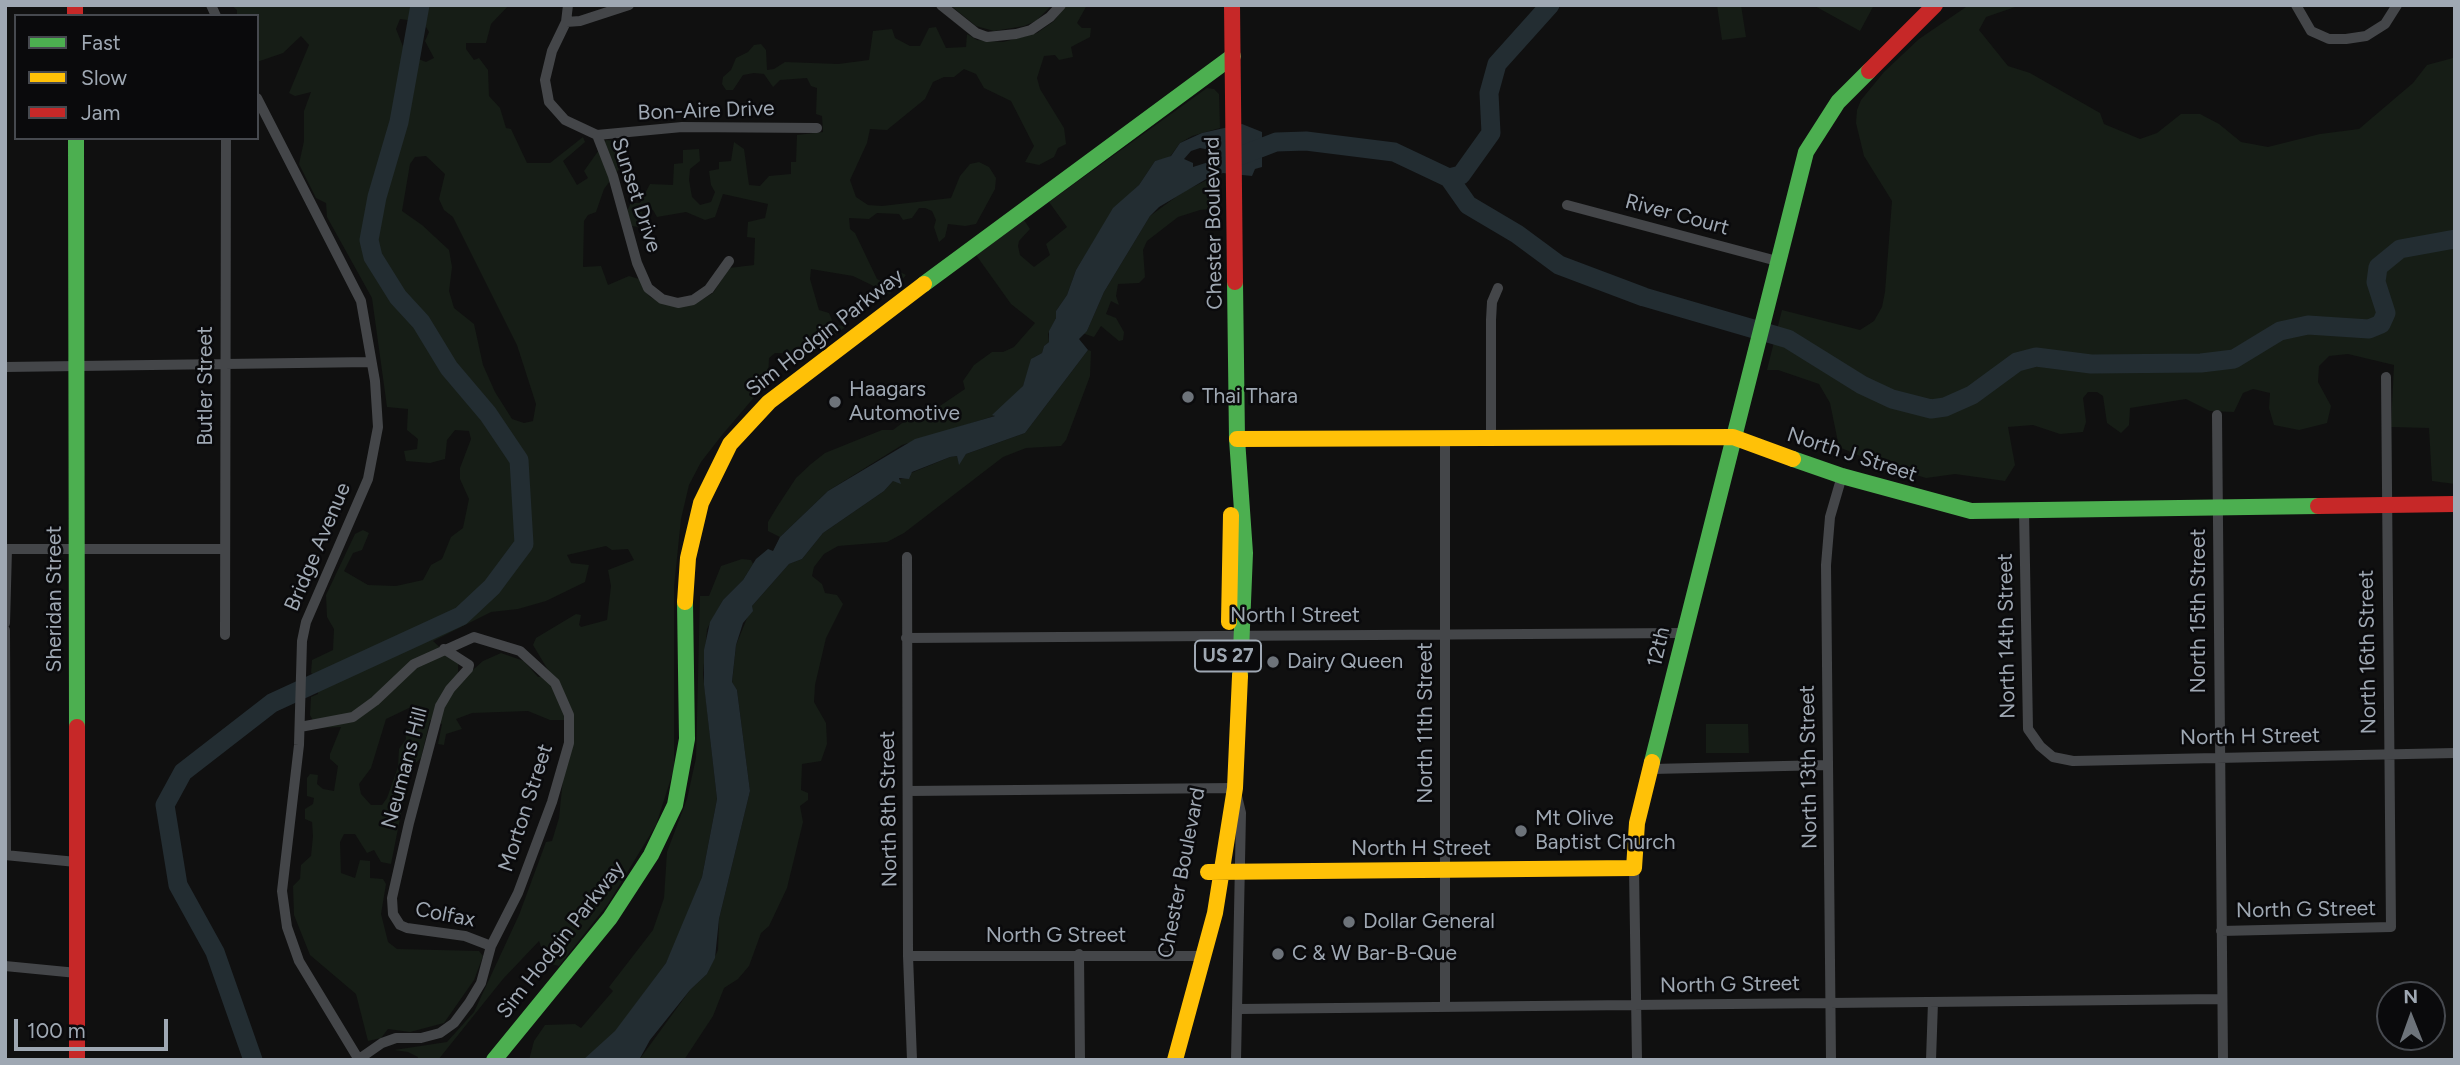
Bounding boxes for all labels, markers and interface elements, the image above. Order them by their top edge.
legend [14,14,259,140]
text: Fast [81,30,121,55]
text: Slow [81,65,127,90]
street label: Bon-Aire Drive [637,96,775,126]
text: Jam [81,100,120,125]
street label: Sunset Drive [606,134,666,256]
street label: Chester Boulevard [1200,136,1228,310]
street label: River Court [1622,189,1732,241]
street label: Sim Hodgin Parkway [741,264,909,402]
street label: Butler Street [193,326,219,446]
place label: Haagars Automotive [849,377,960,427]
place label: Thai Thara [1202,384,1298,410]
marker: Thai Thara [1180,389,1196,405]
marker: Haagars Automotive [827,394,843,410]
street label: North J Street [1784,422,1920,488]
street label: Bridge Avenue [280,479,356,615]
street label: Sheridan Street [42,526,68,672]
street label: North 15th Street [2186,529,2212,693]
street label: North 14th Street [1993,553,2021,719]
street label: North 16th Street [2354,570,2382,734]
street label: North I Street [1230,603,1360,629]
street label: 12th [1642,625,1676,669]
road number: US 27 [1195,640,1261,671]
street label: North 11th Street [1413,642,1439,804]
place label: Dairy Queen [1287,649,1403,675]
marker: Dairy Queen [1265,654,1281,670]
street label: North 13th Street [1795,685,1823,849]
street label: Neumans Hill [377,705,433,831]
street label: North H Street [2180,723,2320,751]
street label: North 8th Street [875,730,903,888]
street label: Morton Street [493,741,559,875]
street label: Chester Boulevard [1153,786,1211,960]
place label: Mt Olive Baptist Church [1535,806,1675,856]
marker: Mt Olive Baptist Church [1513,823,1529,839]
street label: North H Street [1351,836,1491,862]
street label: Sim Hodgin Parkway [492,856,630,1024]
street label: North G Street [2236,896,2376,924]
street label: Colfax [413,897,477,933]
place label: Dollar General [1363,909,1495,935]
marker: Dollar General [1341,914,1357,930]
street label: North G Street [986,923,1126,949]
place label: C & W Bar-B-Que [1292,941,1457,967]
marker: C & W Bar-B-Que [1270,946,1286,962]
street label: North G Street [1660,971,1800,999]
north arrow [2376,981,2446,1051]
text: N [2403,985,2418,1008]
scale bar [18,1006,172,1050]
text: 100 m [27,1018,86,1043]

